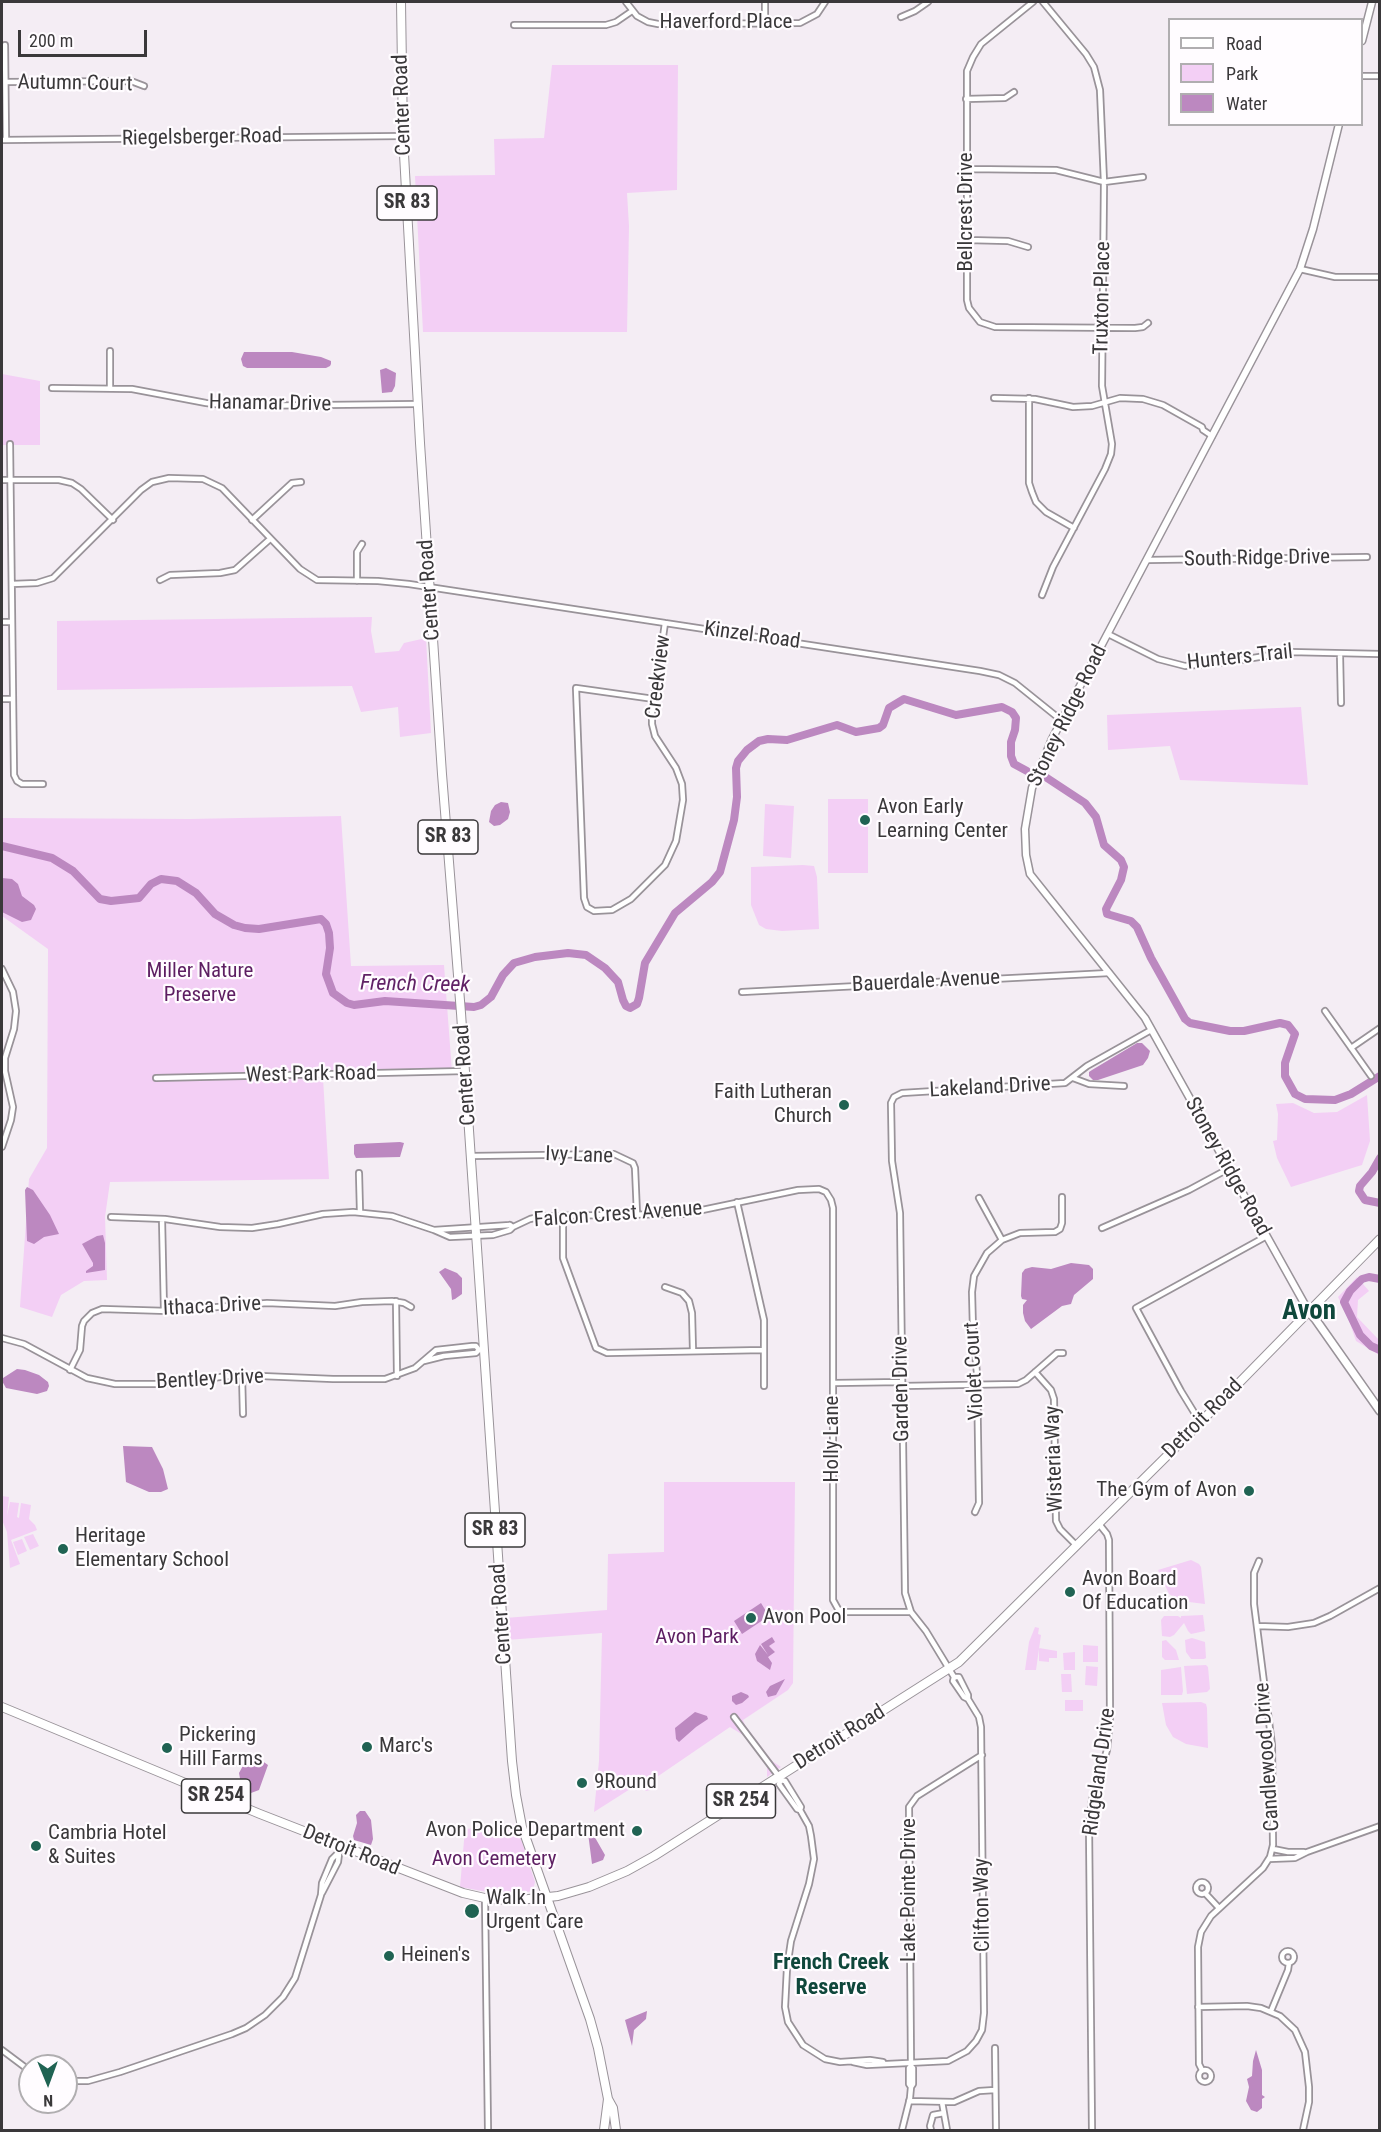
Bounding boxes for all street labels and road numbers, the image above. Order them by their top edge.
street label: Haverford Place [660,10,792,36]
street label: Center Road [389,54,417,156]
street label: Autumn Court [17,70,133,98]
street label: Riegelsberger Road [122,124,282,152]
street label: Bellcrest Drive [954,152,980,272]
road number: SR 83 [377,186,437,220]
street label: Truxton Place [1089,241,1117,355]
street label: Hanamar Drive [209,390,331,418]
street label: Center Road [414,539,446,641]
street label: South Ridge Drive [1184,545,1330,573]
street label: Kinzel Road [702,617,802,655]
street label: Creekview [641,634,677,720]
street label: Hunters Trail [1186,640,1294,676]
street label: Stoney Ridge Road [1023,641,1113,791]
road number: SR 83 [418,820,478,854]
street label: Bauerdale Avenue [851,966,1001,998]
street label: Center Road [450,1024,482,1126]
street label: West Park Road [246,1061,376,1089]
street label: Lakeland Drive [929,1072,1051,1104]
street label: Stoney Ridge Road [1179,1093,1275,1241]
street label: Ivy Lane [545,1142,613,1170]
street label: Falcon Crest Avenue [533,1197,703,1233]
street label: Ithaca Drive [162,1292,262,1322]
street label: Violet Court [960,1321,990,1421]
street label: Garden Drive [888,1336,916,1442]
street label: Bentley Drive [156,1365,264,1395]
street label: Detroit Road [1158,1374,1248,1464]
street label: Holly Lane [820,1396,846,1482]
street label: Wisteria Way [1041,1405,1069,1513]
road number: SR 83 [465,1513,525,1547]
street label: Center Road [486,1563,518,1665]
street label: Candlewood Drive [1250,1682,1286,1832]
street label: Detroit Road [790,1700,890,1776]
street label: Ridgeland Drive [1079,1706,1121,1838]
road number: SR 254 [182,1779,250,1813]
road number: SR 254 [706,1784,776,1818]
street label: Lake Pointe Drive [897,1818,923,1962]
street label: Detroit Road [299,1820,403,1882]
street label: Clifton Way [970,1858,996,1952]

